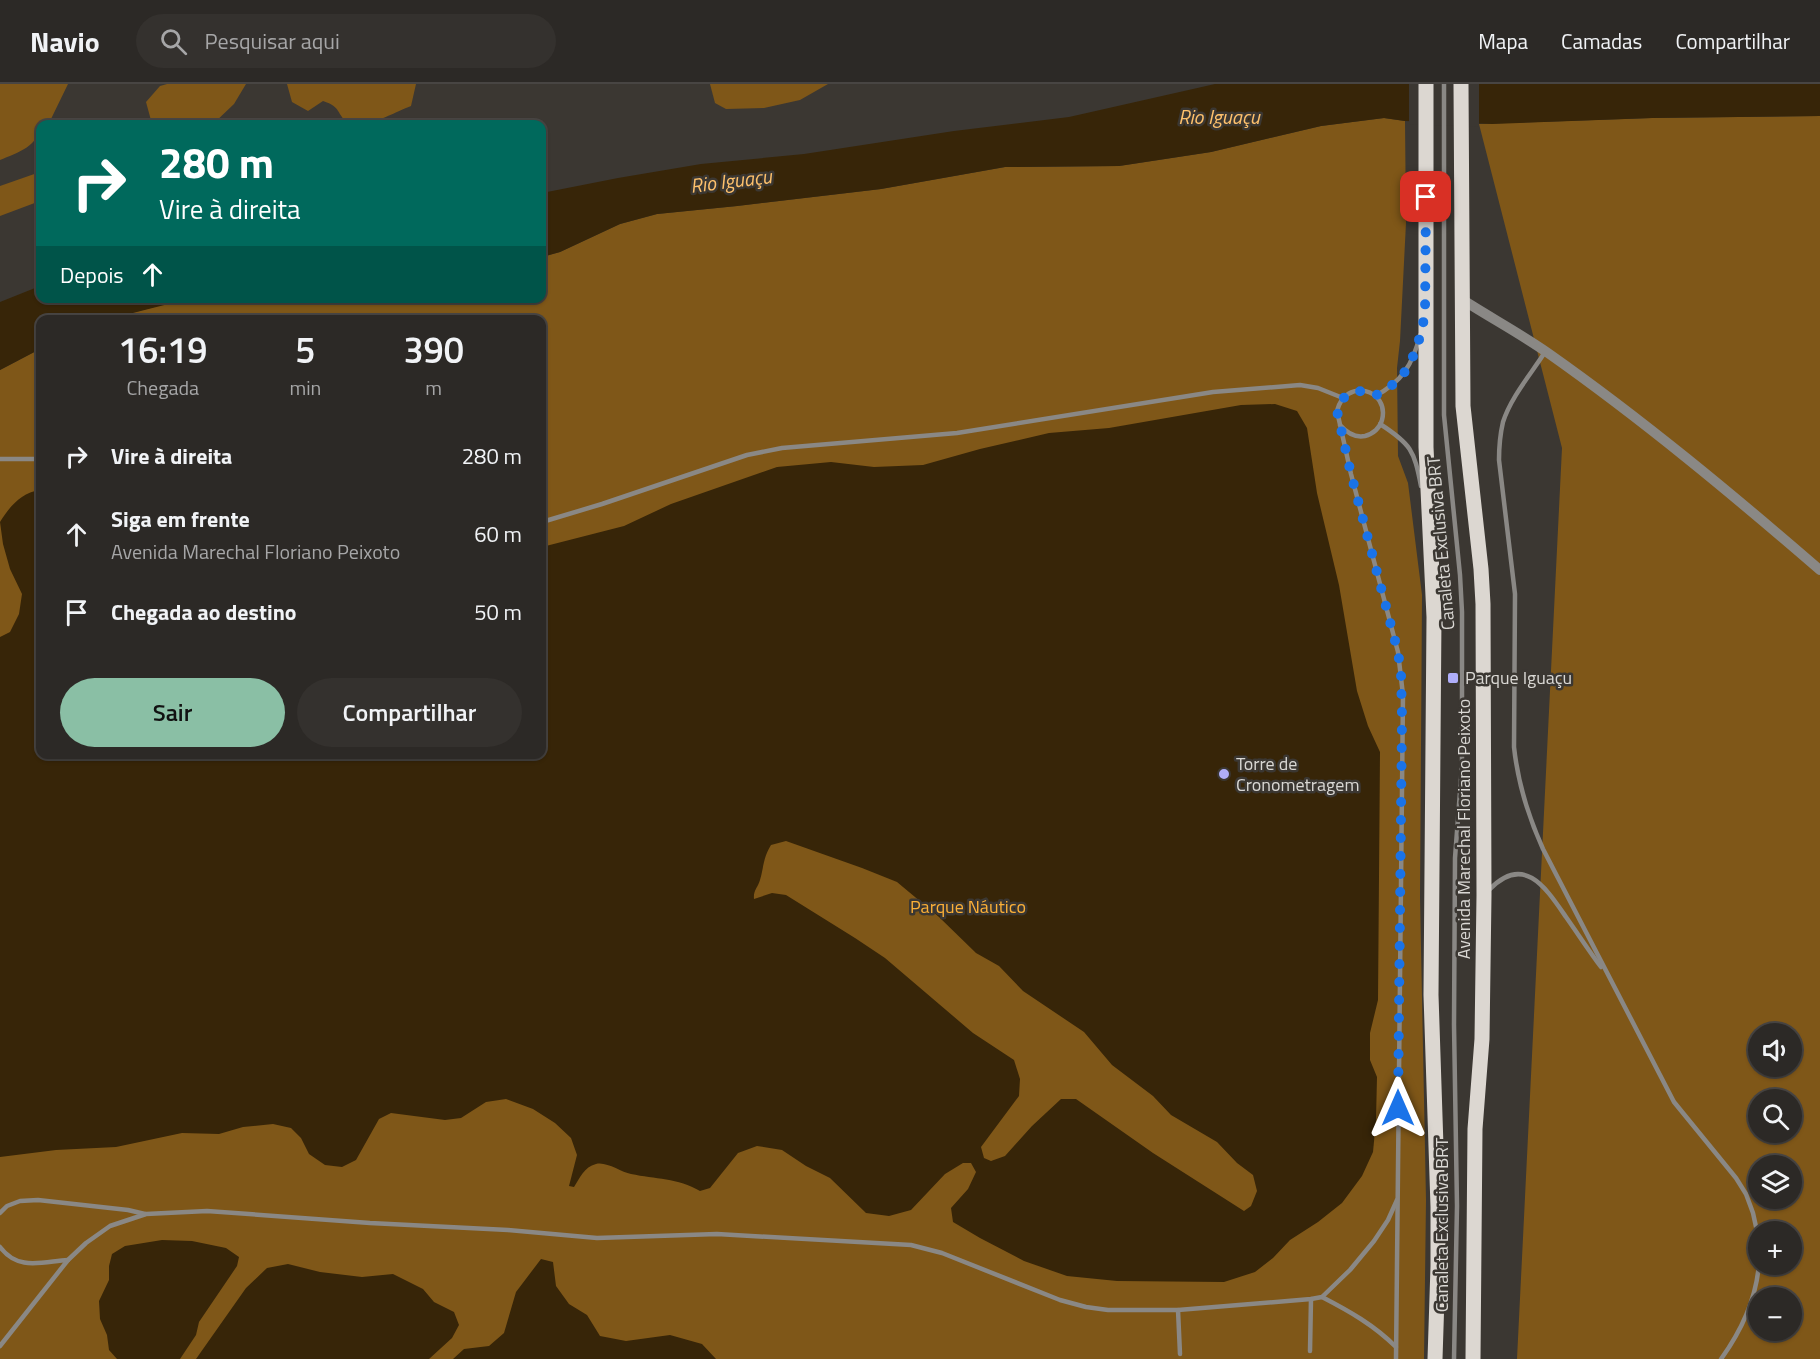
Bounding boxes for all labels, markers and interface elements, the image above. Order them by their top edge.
search box [136,14,556,68]
text: Navio [30,20,100,63]
text: Pesquisar aqui [205,24,340,58]
icon: search [157,25,190,58]
text: Mapa [1478,25,1528,57]
text: Camadas [1561,25,1642,57]
text: Compartilhar [1675,25,1790,57]
water label: Rio Iguaçu [1178,101,1261,132]
text: 280 m [159,130,274,194]
icon: right [60,144,138,222]
water label: Rio Iguaçu [689,160,774,201]
pin [1400,171,1451,222]
icon: arrive [1409,180,1442,213]
text: Vire à direita [159,188,301,229]
text: Depois [60,258,124,292]
icon: ahead [136,258,169,291]
text: 16:19 [118,322,207,377]
text: 5 [295,322,315,377]
text: 390 [403,322,464,377]
text: Chegada [126,372,199,403]
text: min [289,372,321,403]
text: m [425,372,442,403]
text: Vire à direita [111,439,232,473]
text: 280 m [462,439,522,473]
icon: right [60,440,93,473]
street label: Canaleta Exclusiva BRT [1419,454,1462,631]
text: Siga em frente [111,502,250,536]
text: 60 m [474,517,522,551]
icon: ahead [60,518,93,551]
text: Avenida Marechal Floriano Peixoto [111,536,400,567]
text: Chegada ao destino [111,595,297,629]
text: 50 m [474,595,522,629]
icon: arrive [60,596,93,629]
place label: Parque Iguaçu [1465,664,1572,691]
marker: Parque Iguaçu [1446,671,1460,685]
button: Sair [60,678,285,747]
button: Compartilhar [297,678,522,747]
street label: Avenida Marechal Floriano Peixoto [1450,699,1477,959]
place label: Torre de Cronometragem [1236,750,1359,798]
marker: Torre de Cronometragem [1217,767,1231,781]
park label: Parque Náutico [910,893,1026,920]
map controls [1748,1023,1802,1341]
button: sound [1748,1023,1802,1077]
position arrow [1366,1076,1430,1140]
button: search [1748,1089,1802,1143]
street label: Canaleta Exclusiva BRT [1428,1137,1455,1312]
button: layers [1748,1155,1802,1209]
button: + [1748,1221,1802,1275]
button: − [1748,1287,1802,1341]

